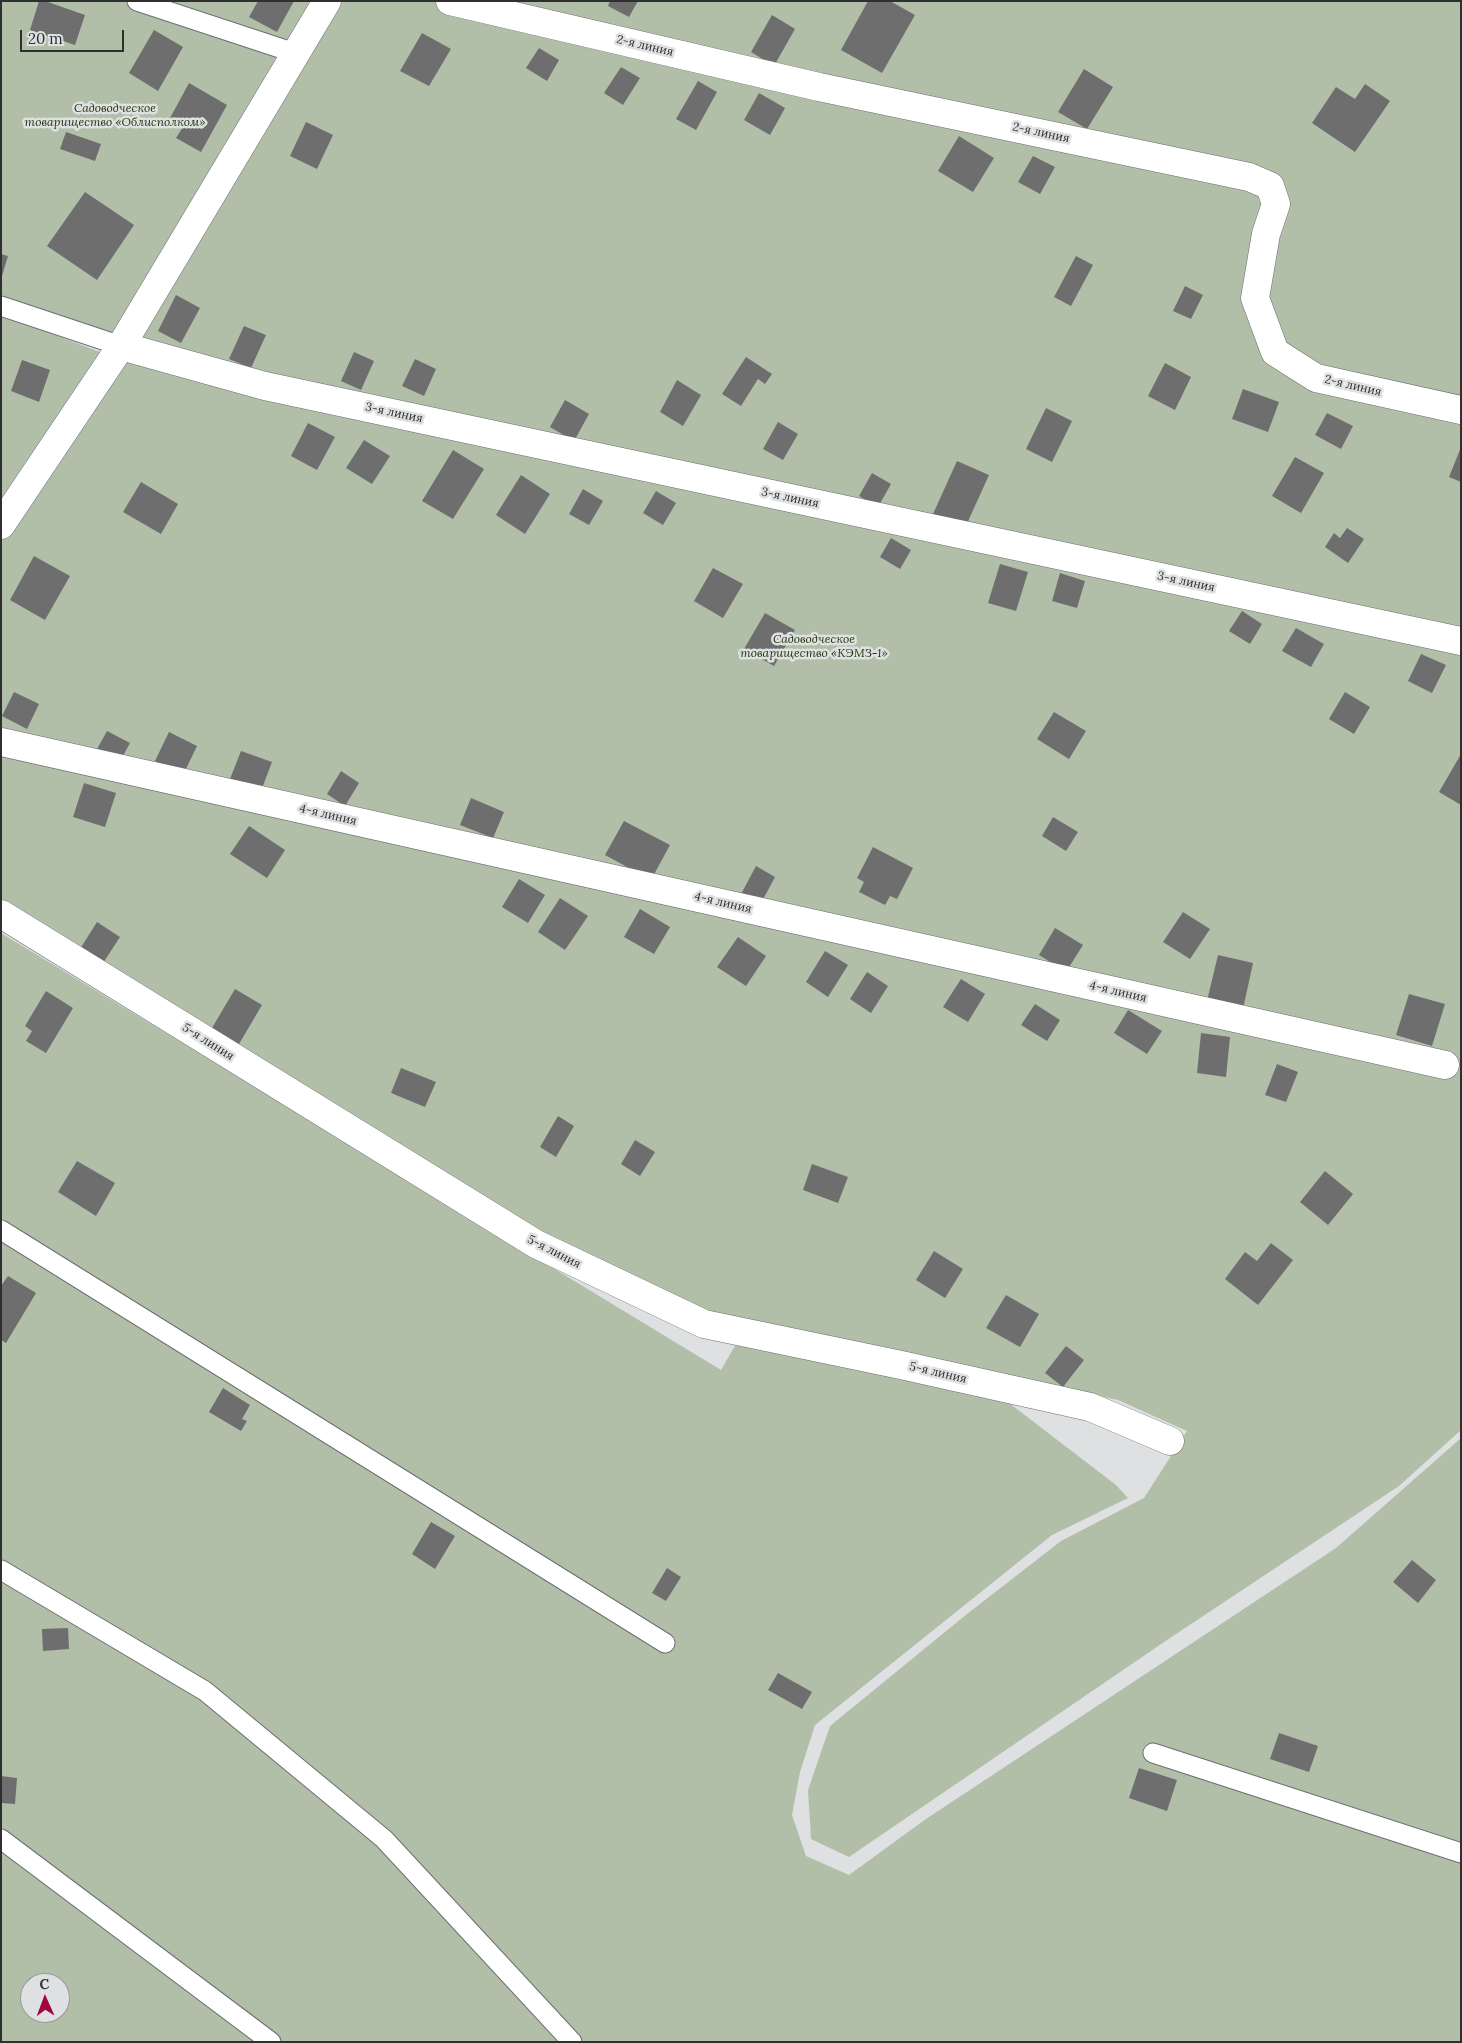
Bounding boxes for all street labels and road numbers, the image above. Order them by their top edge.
street label: 2-я линия [615,32,675,60]
street label: 2-я линия [1011,120,1071,146]
street label: 2-я линия [1323,372,1383,400]
street label: 3-я линия [364,400,424,426]
street label: 3-я линия [760,485,820,511]
street label: 3-я линия [1156,569,1216,595]
street label: 4-я линия [298,801,358,829]
street label: 4-я линия [693,889,753,917]
street label: 4-я линия [1088,978,1148,1006]
street label: 5-я линия [179,1020,237,1064]
street label: 5-я линия [525,1232,583,1272]
street label: 5-я линия [908,1359,968,1387]

